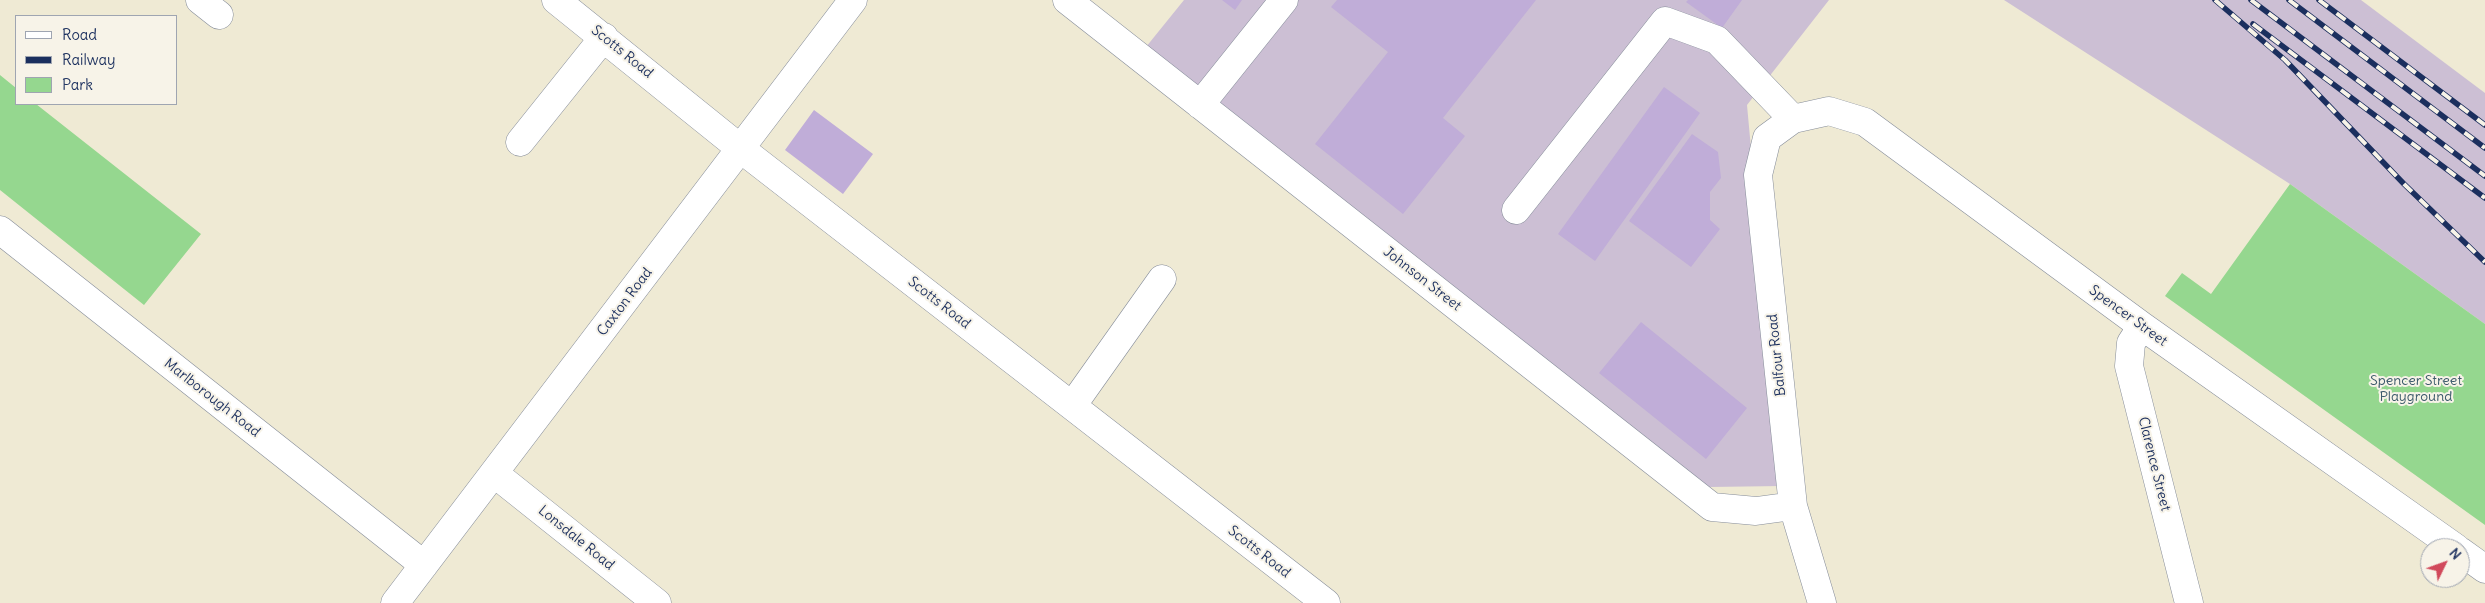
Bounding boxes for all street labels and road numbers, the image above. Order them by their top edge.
street label: Scotts Road [588,22,656,82]
street label: Johnson Street [1380,243,1464,315]
street label: Caxton Road [594,265,656,339]
street label: Scotts Road [904,273,974,333]
street label: Spencer Street [2086,282,2170,350]
street label: Balfour Road [1764,313,1790,397]
street label: Marlborough Road [161,355,263,441]
street label: Clarence Street [2134,415,2174,513]
street label: Lonsdale Road [535,502,617,574]
street label: Scotts Road [1224,522,1294,582]

